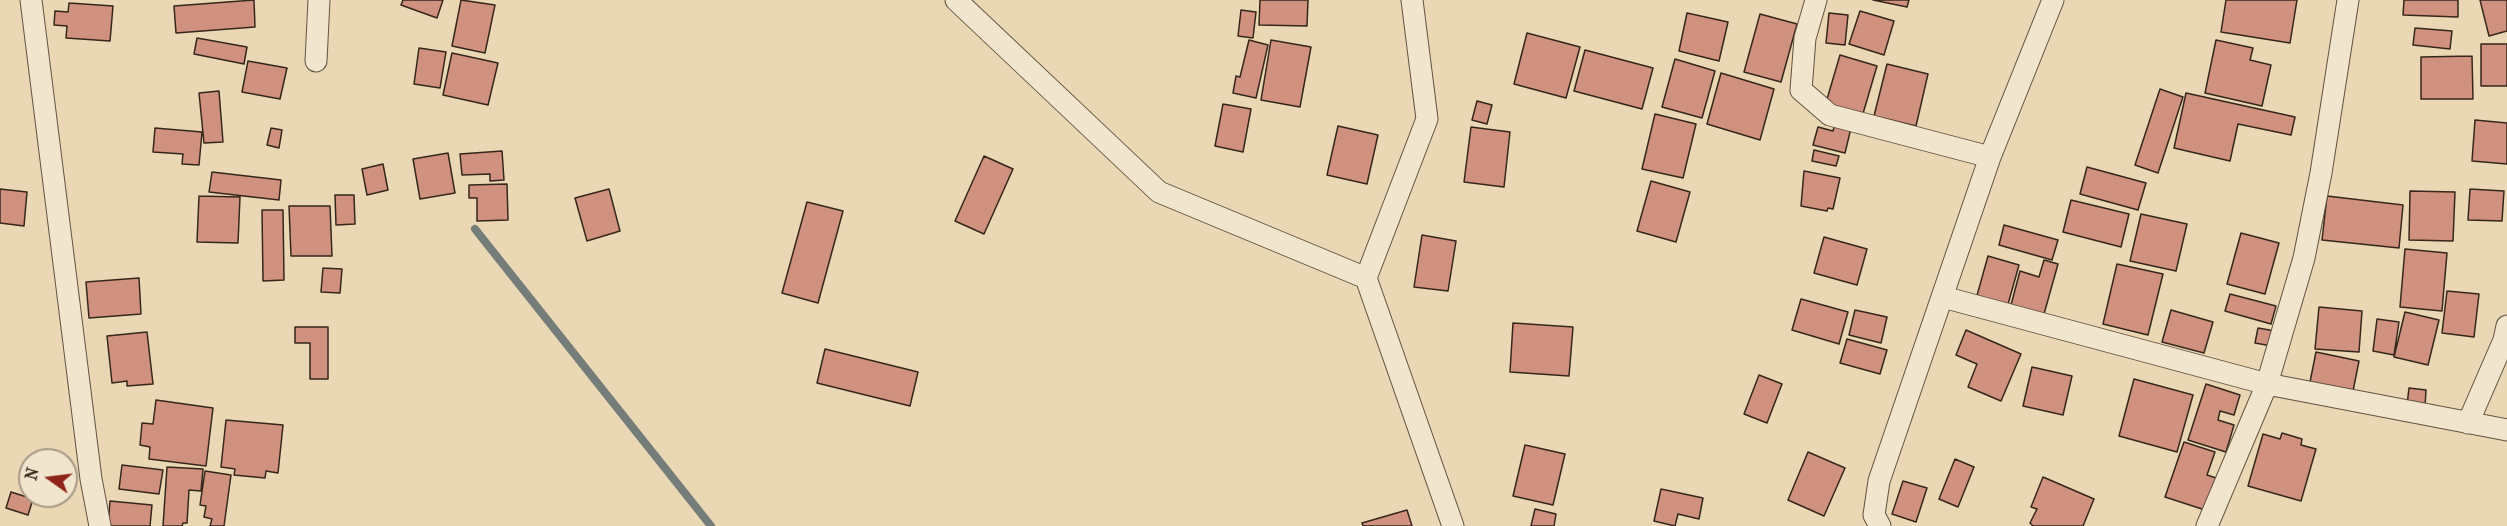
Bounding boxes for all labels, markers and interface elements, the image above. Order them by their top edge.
north arrow [18,448,78,508]
text: N [21,466,43,482]

